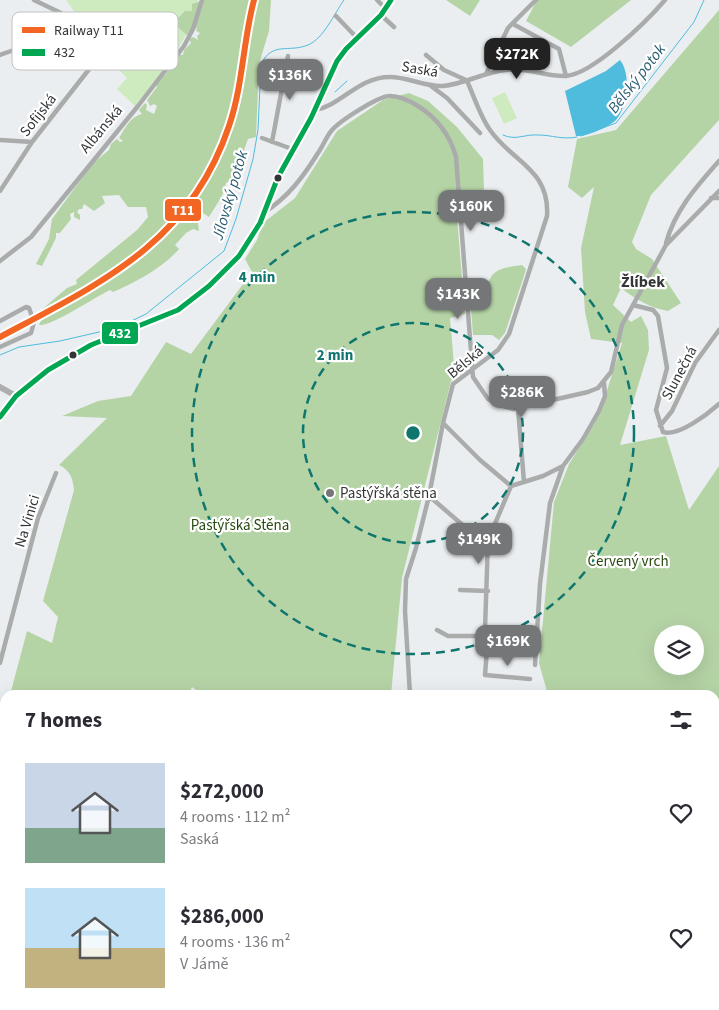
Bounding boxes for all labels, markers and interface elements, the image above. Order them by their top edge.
legend [12,12,178,70]
text: Railway T11 [54,21,124,41]
pin: $272K [482,38,552,80]
water label: Bělský potok [603,39,671,118]
text: 432 [54,43,75,63]
text: $272K [495,43,539,65]
street label: Saská [400,56,440,83]
pin: $136K [255,58,325,101]
text: $136K [268,64,312,86]
street label: Sofijská [15,90,62,141]
street label: Albánská [75,101,128,158]
water label: Jílovský potok [206,148,253,244]
unlabelled marker [273,173,283,183]
pin: $160K [436,190,506,232]
text: $160K [449,195,493,217]
line badge: T11 [164,198,202,222]
text: T11 [172,201,194,221]
text: 4 min [239,267,275,288]
district label: Žlíbek [621,271,665,293]
pin: $143K [423,278,493,320]
text: $143K [436,283,480,305]
line badge: 432 [101,321,139,345]
text: 432 [109,324,131,344]
street label: Bělská [443,341,488,384]
street label: Slunečná [656,343,702,404]
text: 2 min [317,345,353,366]
unlabelled marker [68,350,78,360]
pin: $286K [487,376,557,418]
text: $286K [500,381,544,403]
centre of rings [404,424,422,442]
place label: Pastýřská stěna [340,483,437,504]
marker: Pastýřská stěna [324,487,336,499]
street label: Na Vinici [10,492,45,550]
park label: Pastýřská Stěna [191,515,289,536]
pin: $149K [444,522,514,565]
text: $149K [457,528,501,550]
park label: Červený vrch [587,551,669,572]
pin: $169K [473,624,543,667]
map controls [654,625,704,675]
button: layers [654,625,704,675]
text: $169K [486,630,530,652]
text: 7 homes [25,705,102,735]
icon: filters [667,706,695,734]
text: $272,000 [180,776,264,806]
icon: home [65,783,125,843]
icon: heart [667,799,695,827]
text: 4 rooms · 112 m² [180,806,290,828]
text: Saská [180,828,219,850]
text: $286,000 [180,901,264,931]
icon: home [65,908,125,968]
icon: heart [667,924,695,952]
text: 4 rooms · 136 m² [180,931,290,953]
text: V Jámě [180,953,228,975]

